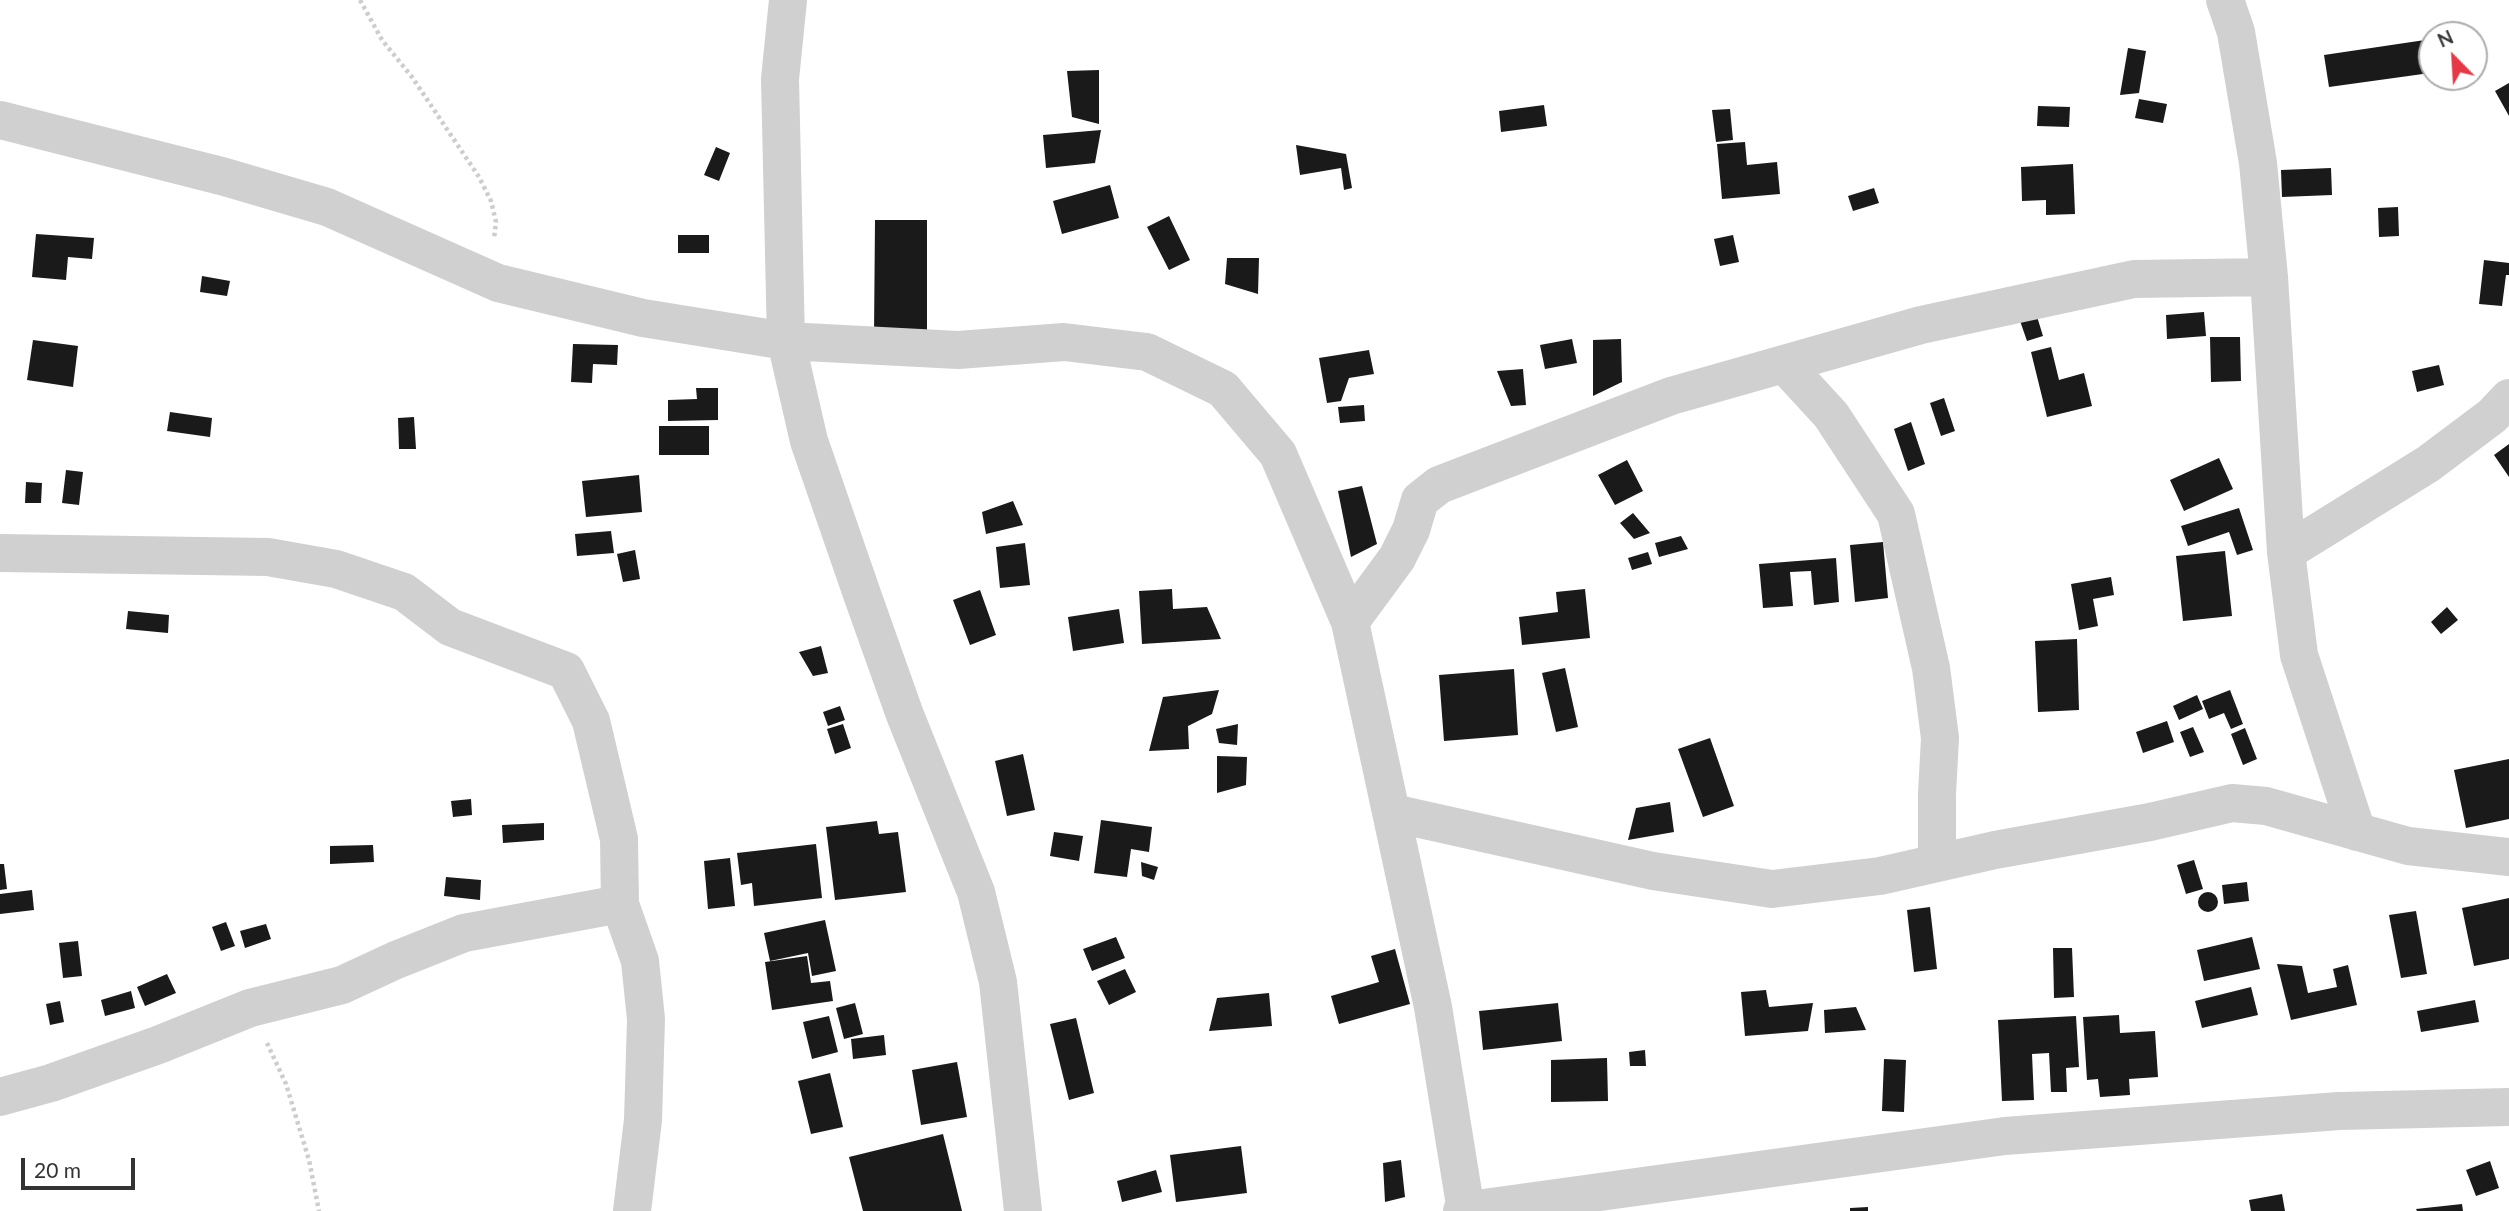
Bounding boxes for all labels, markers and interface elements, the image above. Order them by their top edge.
north arrow [2418,21,2488,91]
text: N [2434,25,2456,52]
scale bar [24,1144,138,1188]
text: 20 m [34,1157,81,1182]

